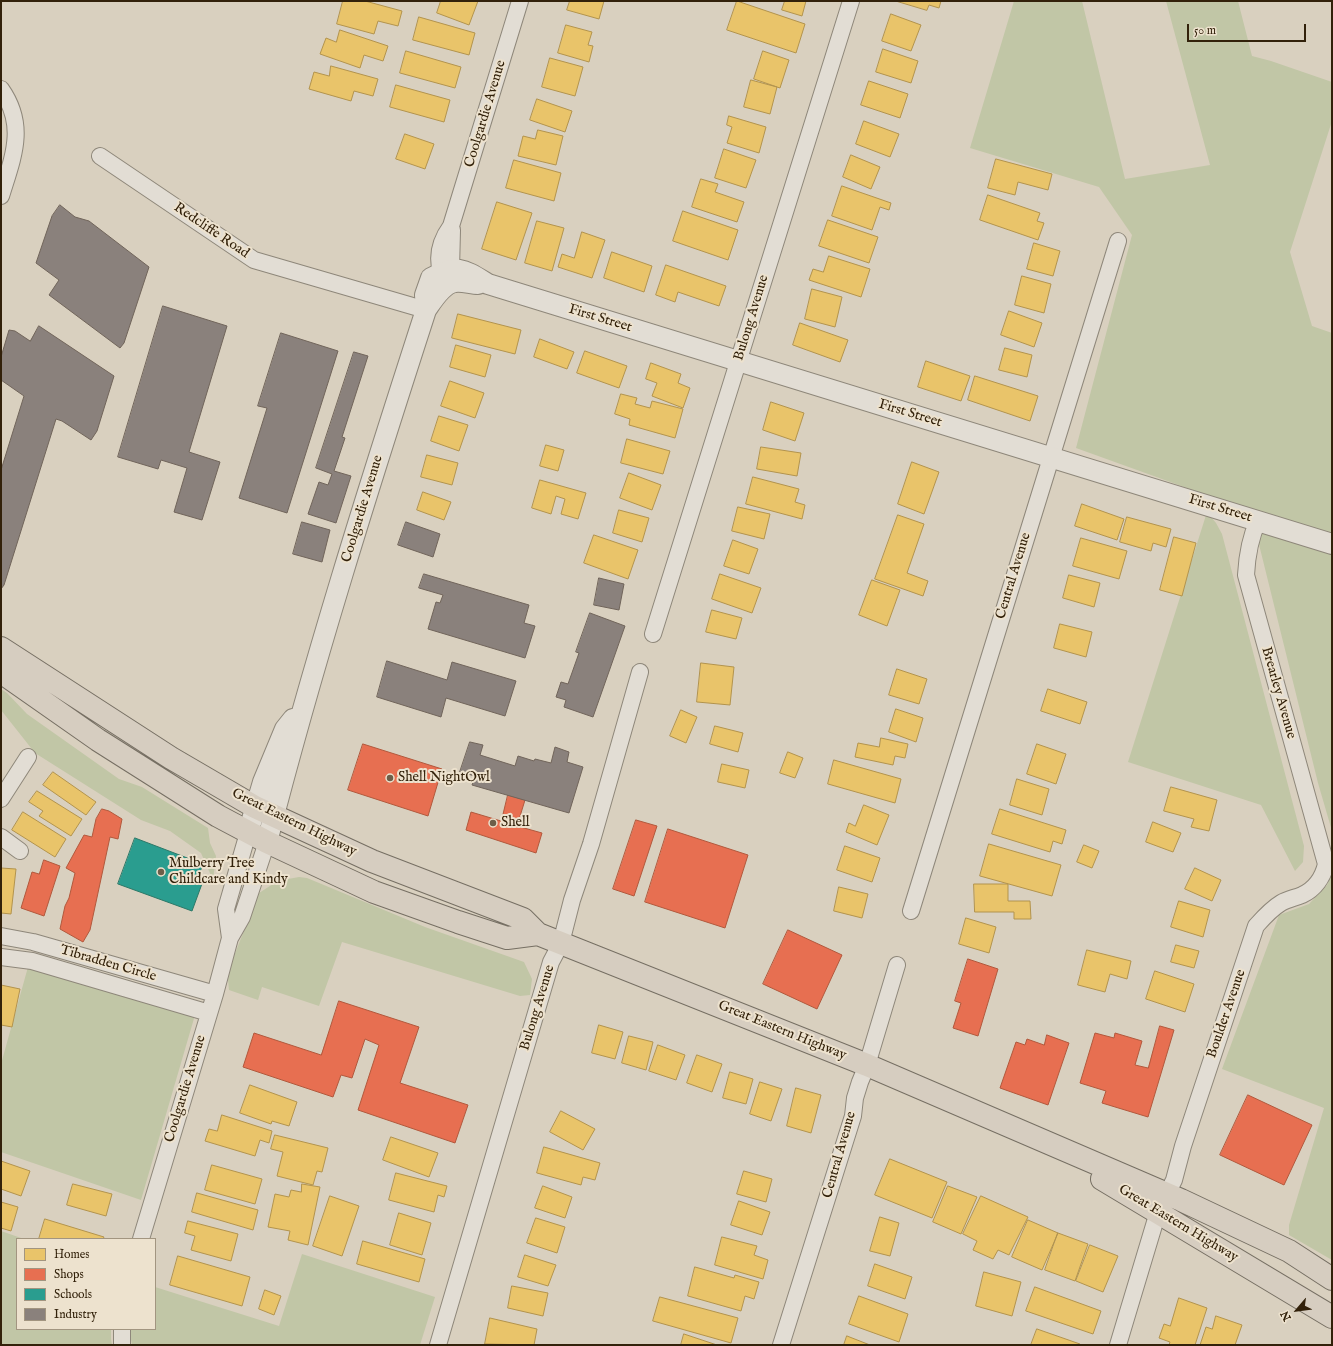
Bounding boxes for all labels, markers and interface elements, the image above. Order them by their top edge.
scale bar [1189,16,1308,42]
text: 50 m [1194,23,1216,38]
street label: Coolgardie Avenue [462,58,510,170]
street label: Redcliffe Road [170,200,252,262]
street label: Bulong Avenue [731,273,773,363]
street label: First Street [566,301,634,337]
street label: First Street [876,396,944,432]
street label: Coolgardie Avenue [339,453,387,565]
street label: First Street [1186,491,1254,527]
street label: Central Avenue [993,531,1035,621]
street label: Brearley Avenue [1257,645,1299,741]
place label: Shell NightOwl [398,770,490,786]
marker: Shell NightOwl [385,773,395,783]
street label: Great Eastern Highway [229,785,359,861]
place label: Shell [501,815,530,831]
marker: Shell [488,818,498,828]
place label: Mulberry Tree Childcare and Kindy [169,856,288,888]
marker: Mulberry Tree Childcare and Kindy [156,867,166,877]
street label: Tibradden Circle [58,942,158,986]
street label: Bulong Avenue [517,963,559,1053]
street label: Boulder Avenue [1204,967,1250,1061]
street label: Great Eastern Highway [715,998,849,1064]
street label: Coolgardie Avenue [162,1033,210,1145]
street label: Central Avenue [820,1110,860,1200]
street label: Great Eastern Highway [1115,1182,1241,1266]
legend [16,1238,156,1330]
text: Homes [54,1247,90,1262]
text: Shops [54,1267,84,1282]
text: Schools [54,1287,92,1302]
north arrow [1277,1290,1317,1330]
text: Industry [54,1307,97,1322]
text: N [1278,1308,1295,1323]

